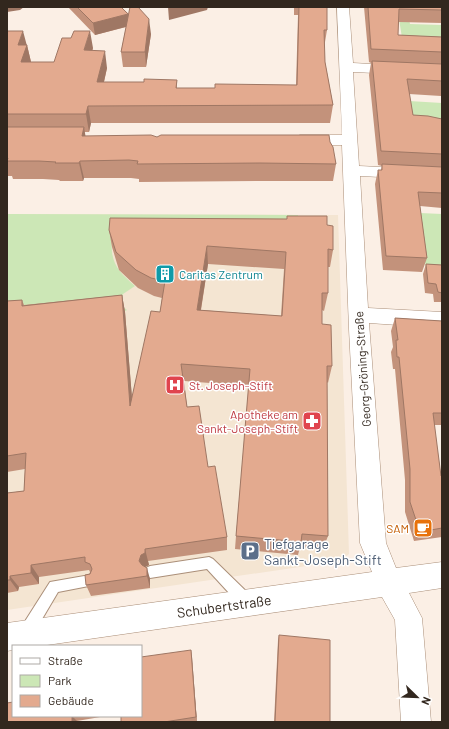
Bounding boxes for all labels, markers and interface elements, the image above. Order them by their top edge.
building icon: Caritas Zentrum [154,263,176,285]
place label: Caritas Zentrum [179,267,263,281]
street label: Georg-Gröning-Straße [351,311,373,427]
hospital icon: St. Joseph-Stift [164,374,186,396]
place label: St. Joseph-Stift [189,378,273,392]
place label: Apotheke am Sankt-Joseph-Stift [197,407,298,435]
pharmacy icon: Apotheke am Sankt-Joseph-Stift [301,410,323,432]
cafe icon: SAM [412,517,434,539]
place label: SAM [386,521,409,535]
place label: Tiefgarage Sankt-Joseph-Stift [264,535,382,568]
parking icon: Tiefgarage Sankt-Joseph-Stift [239,540,261,562]
street label: Schubertstraße [176,591,272,621]
legend [12,645,142,717]
text: Straße [48,653,83,667]
text: Park [48,673,72,687]
north arrow [397,677,437,717]
text: Gebäude [48,693,94,707]
text: N [419,695,434,707]

